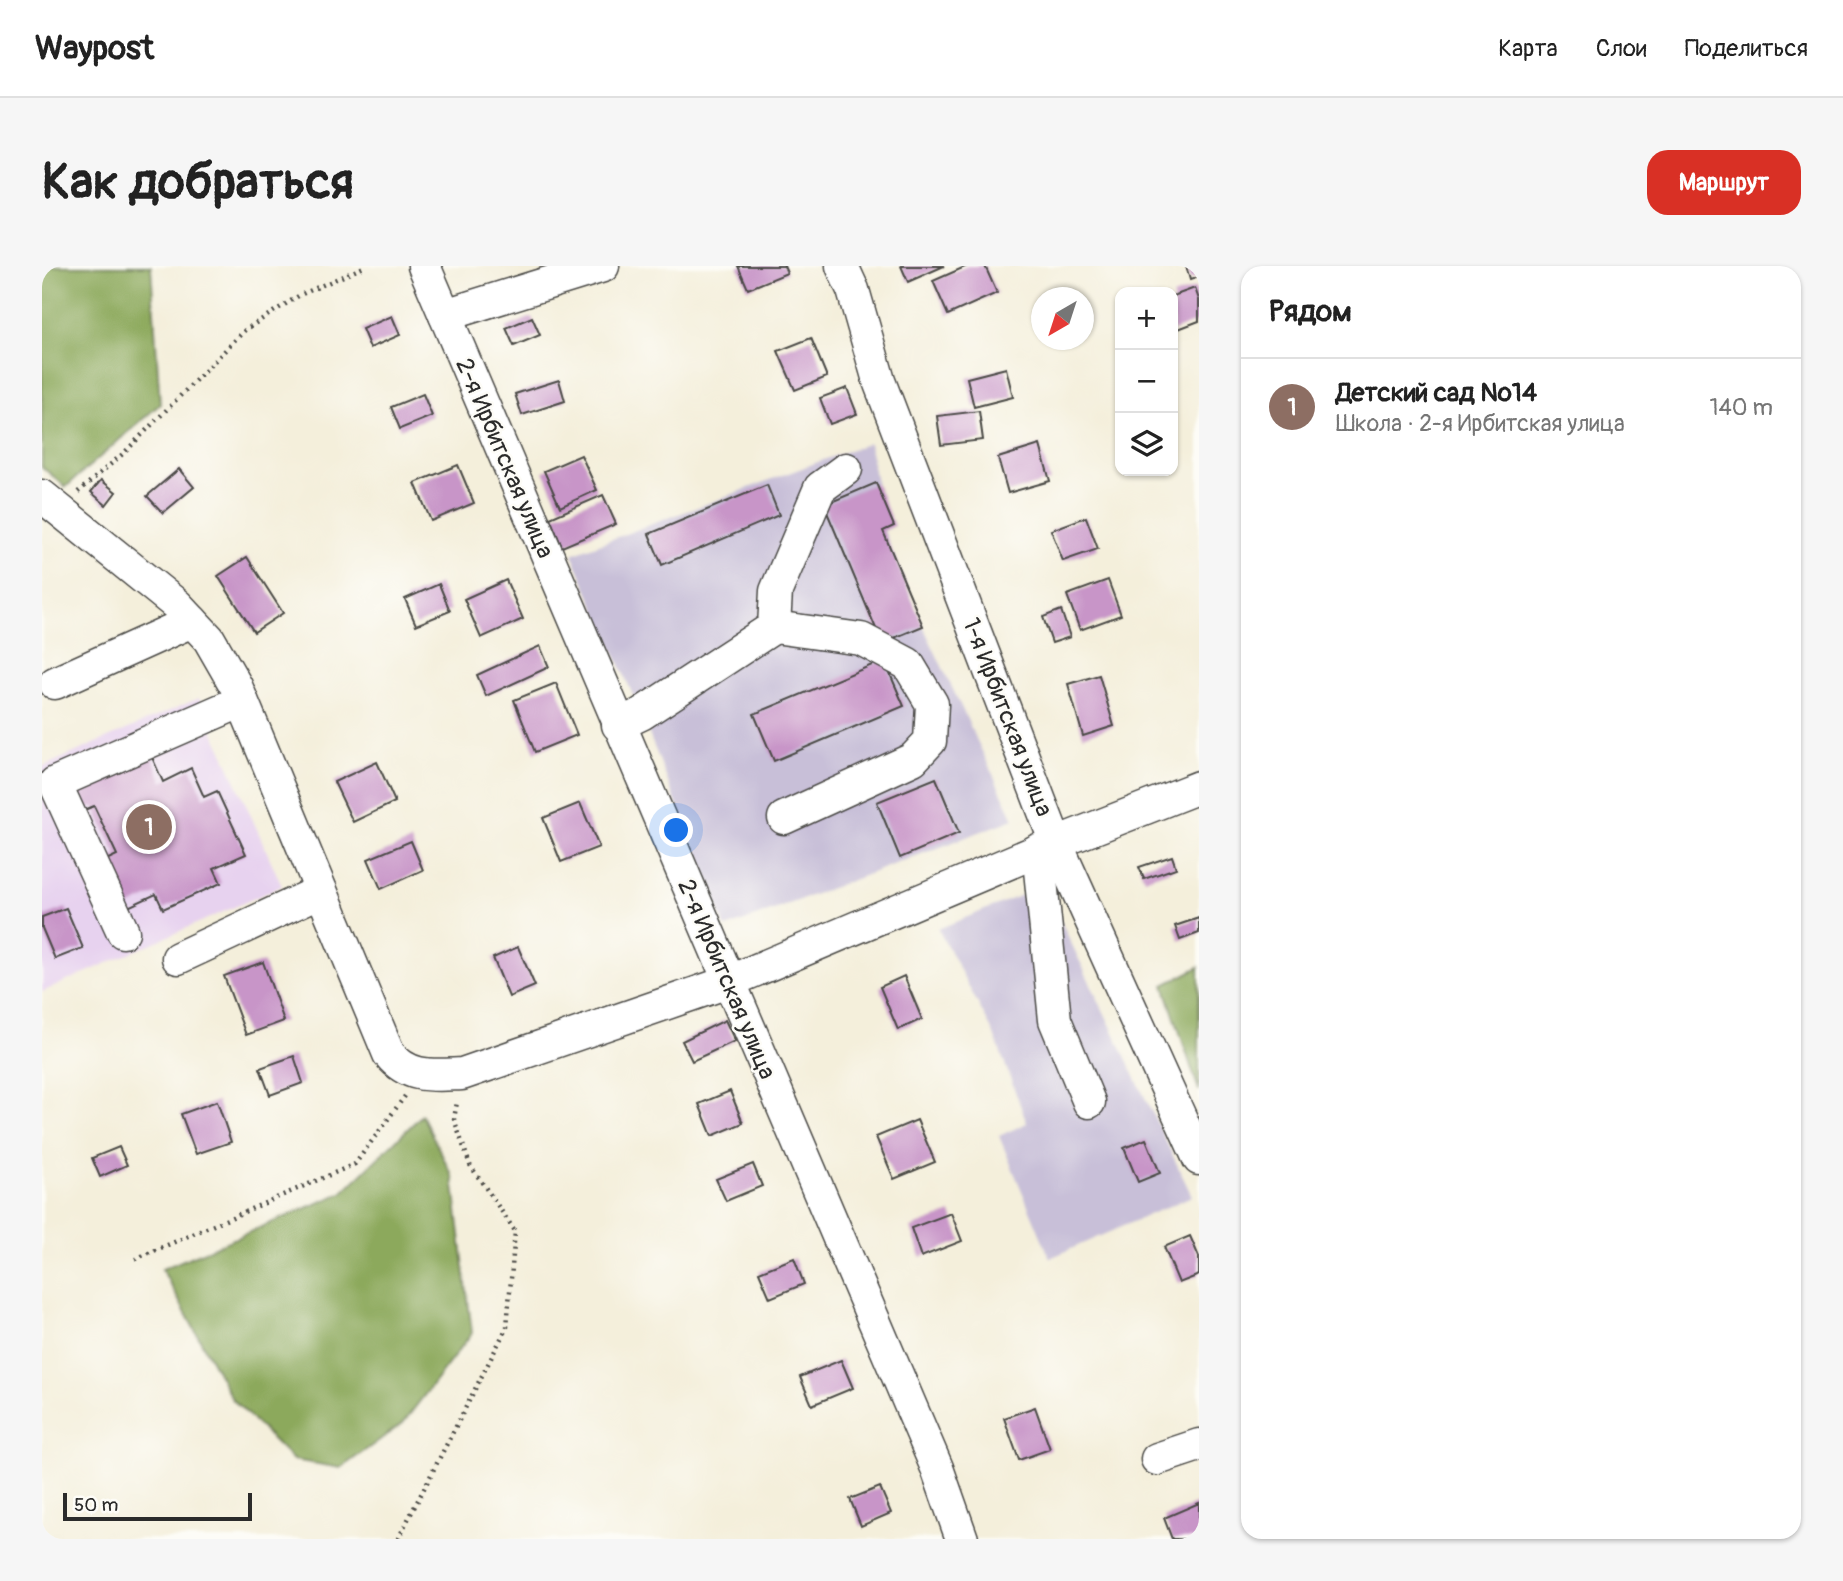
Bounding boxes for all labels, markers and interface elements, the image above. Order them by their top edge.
text: Waypost [35,28,154,69]
text: Карта [1498,34,1558,63]
text: Слои [1596,34,1647,63]
text: Поделиться [1685,34,1808,63]
button: Маршрут [1647,150,1801,215]
text: Как добраться [42,152,354,213]
north arrow [1031,287,1094,350]
map controls [1115,287,1178,476]
button: + [1115,287,1178,350]
text: Рядом [1269,293,1352,330]
button: − [1115,350,1178,413]
street label: 2-я Ирбитская улица [449,354,560,563]
text: Детский сад №14 [1336,377,1537,409]
text: 1 [1288,393,1297,422]
text: 140 m [1710,393,1773,422]
text: Школа · 2-я Ирбитская улица [1336,409,1625,438]
button: layers [1115,413,1178,476]
street label: 1-я Ирбитская улица [956,614,1059,821]
pin: 1 [126,801,172,853]
your location [659,813,693,847]
street label: 2-я Ирбитская улица [671,875,782,1084]
scale bar [63,1490,252,1522]
text: 50 m [74,1493,118,1517]

